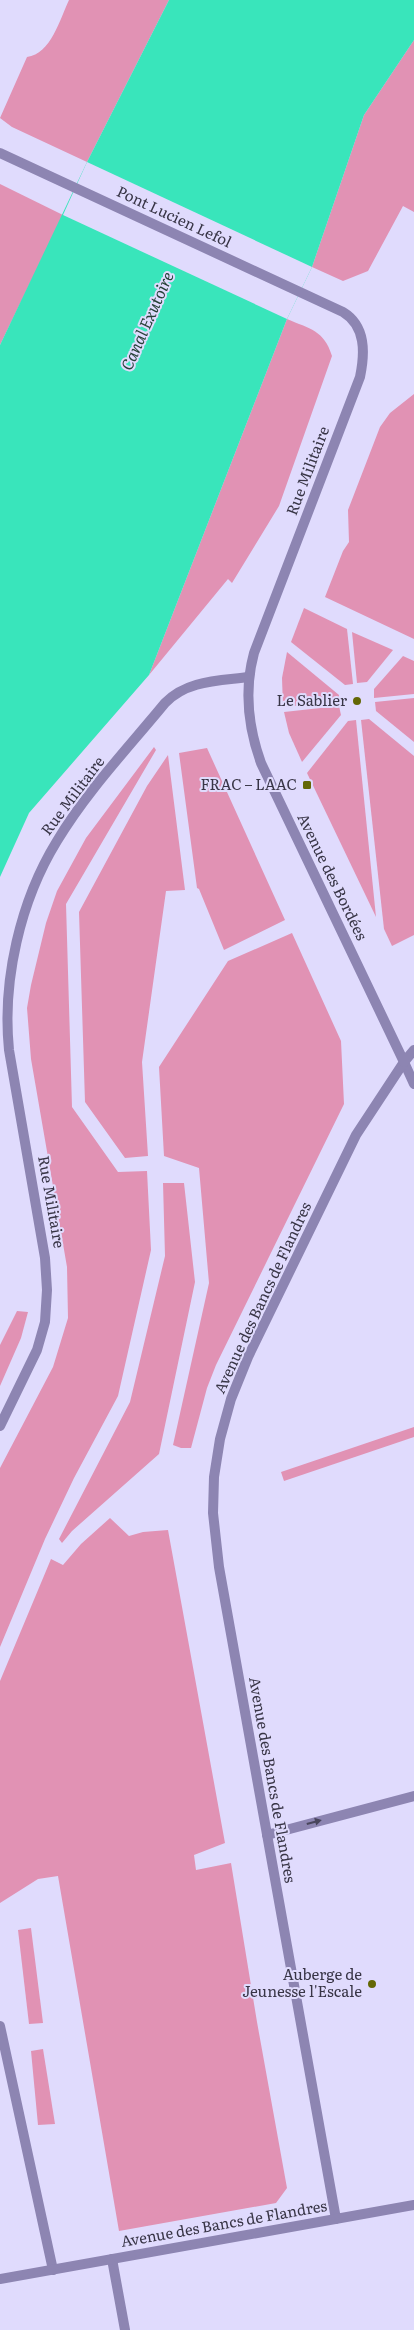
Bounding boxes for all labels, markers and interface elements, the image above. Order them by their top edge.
street label: Pont Lucien Lefol [113,179,236,252]
water label: Canal Exutoire [114,267,179,374]
street label: Rue Militaire [279,422,334,518]
place label: Le Sablier [277,688,347,711]
marker: Le Sablier [351,695,363,707]
street label: Rue Militaire [34,751,109,839]
place label: FRAC – LAAC [200,772,297,795]
marker: FRAC – LAAC [301,779,313,791]
street label: Avenue des Bordées [293,809,374,944]
street label: Rue Militaire [33,1154,72,1250]
street label: Avenue des Bancs de Flandres [207,1198,316,1397]
street label: Avenue des Bancs de Flandres [244,1675,303,1885]
one-way arrow [306,1818,321,1826]
place label: Auberge de Jeunesse l'Escale [242,1962,362,2002]
marker: Auberge de Jeunesse l'Escale [366,1978,378,1990]
street label: Avenue des Bancs de Flandres [119,2193,329,2252]

